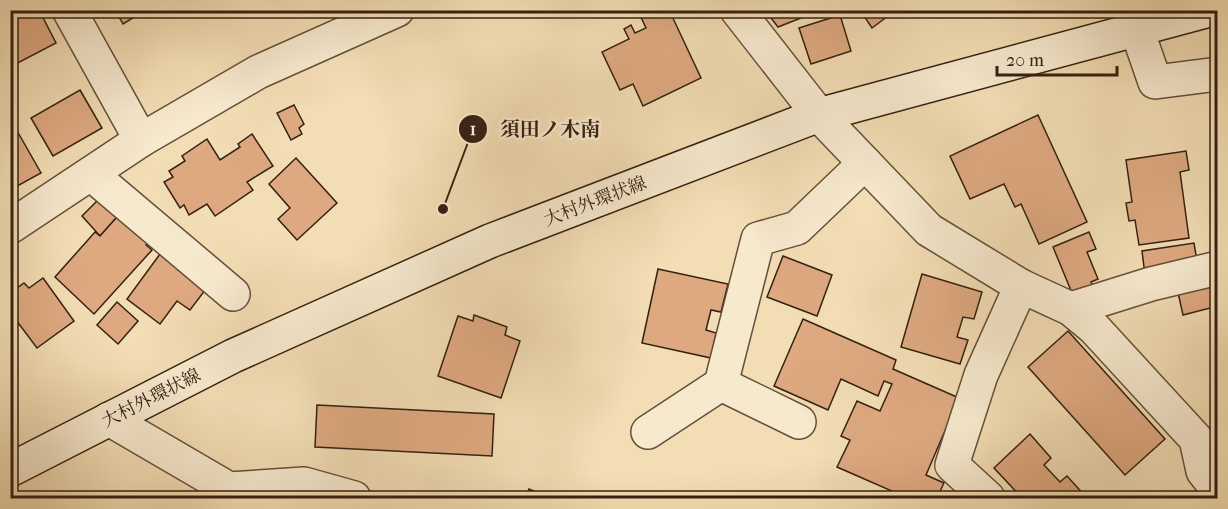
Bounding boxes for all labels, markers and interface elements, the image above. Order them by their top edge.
scale bar [997,39,1117,77]
text: 20 m [1006,50,1044,71]
callout: 須田ノ木南 [458,110,612,148]
text: 須田ノ木南 [500,118,600,141]
text: 1 [470,119,476,140]
street label: 大村外環状線 [541,172,649,231]
street label: 大村外環状線 [98,365,204,432]

